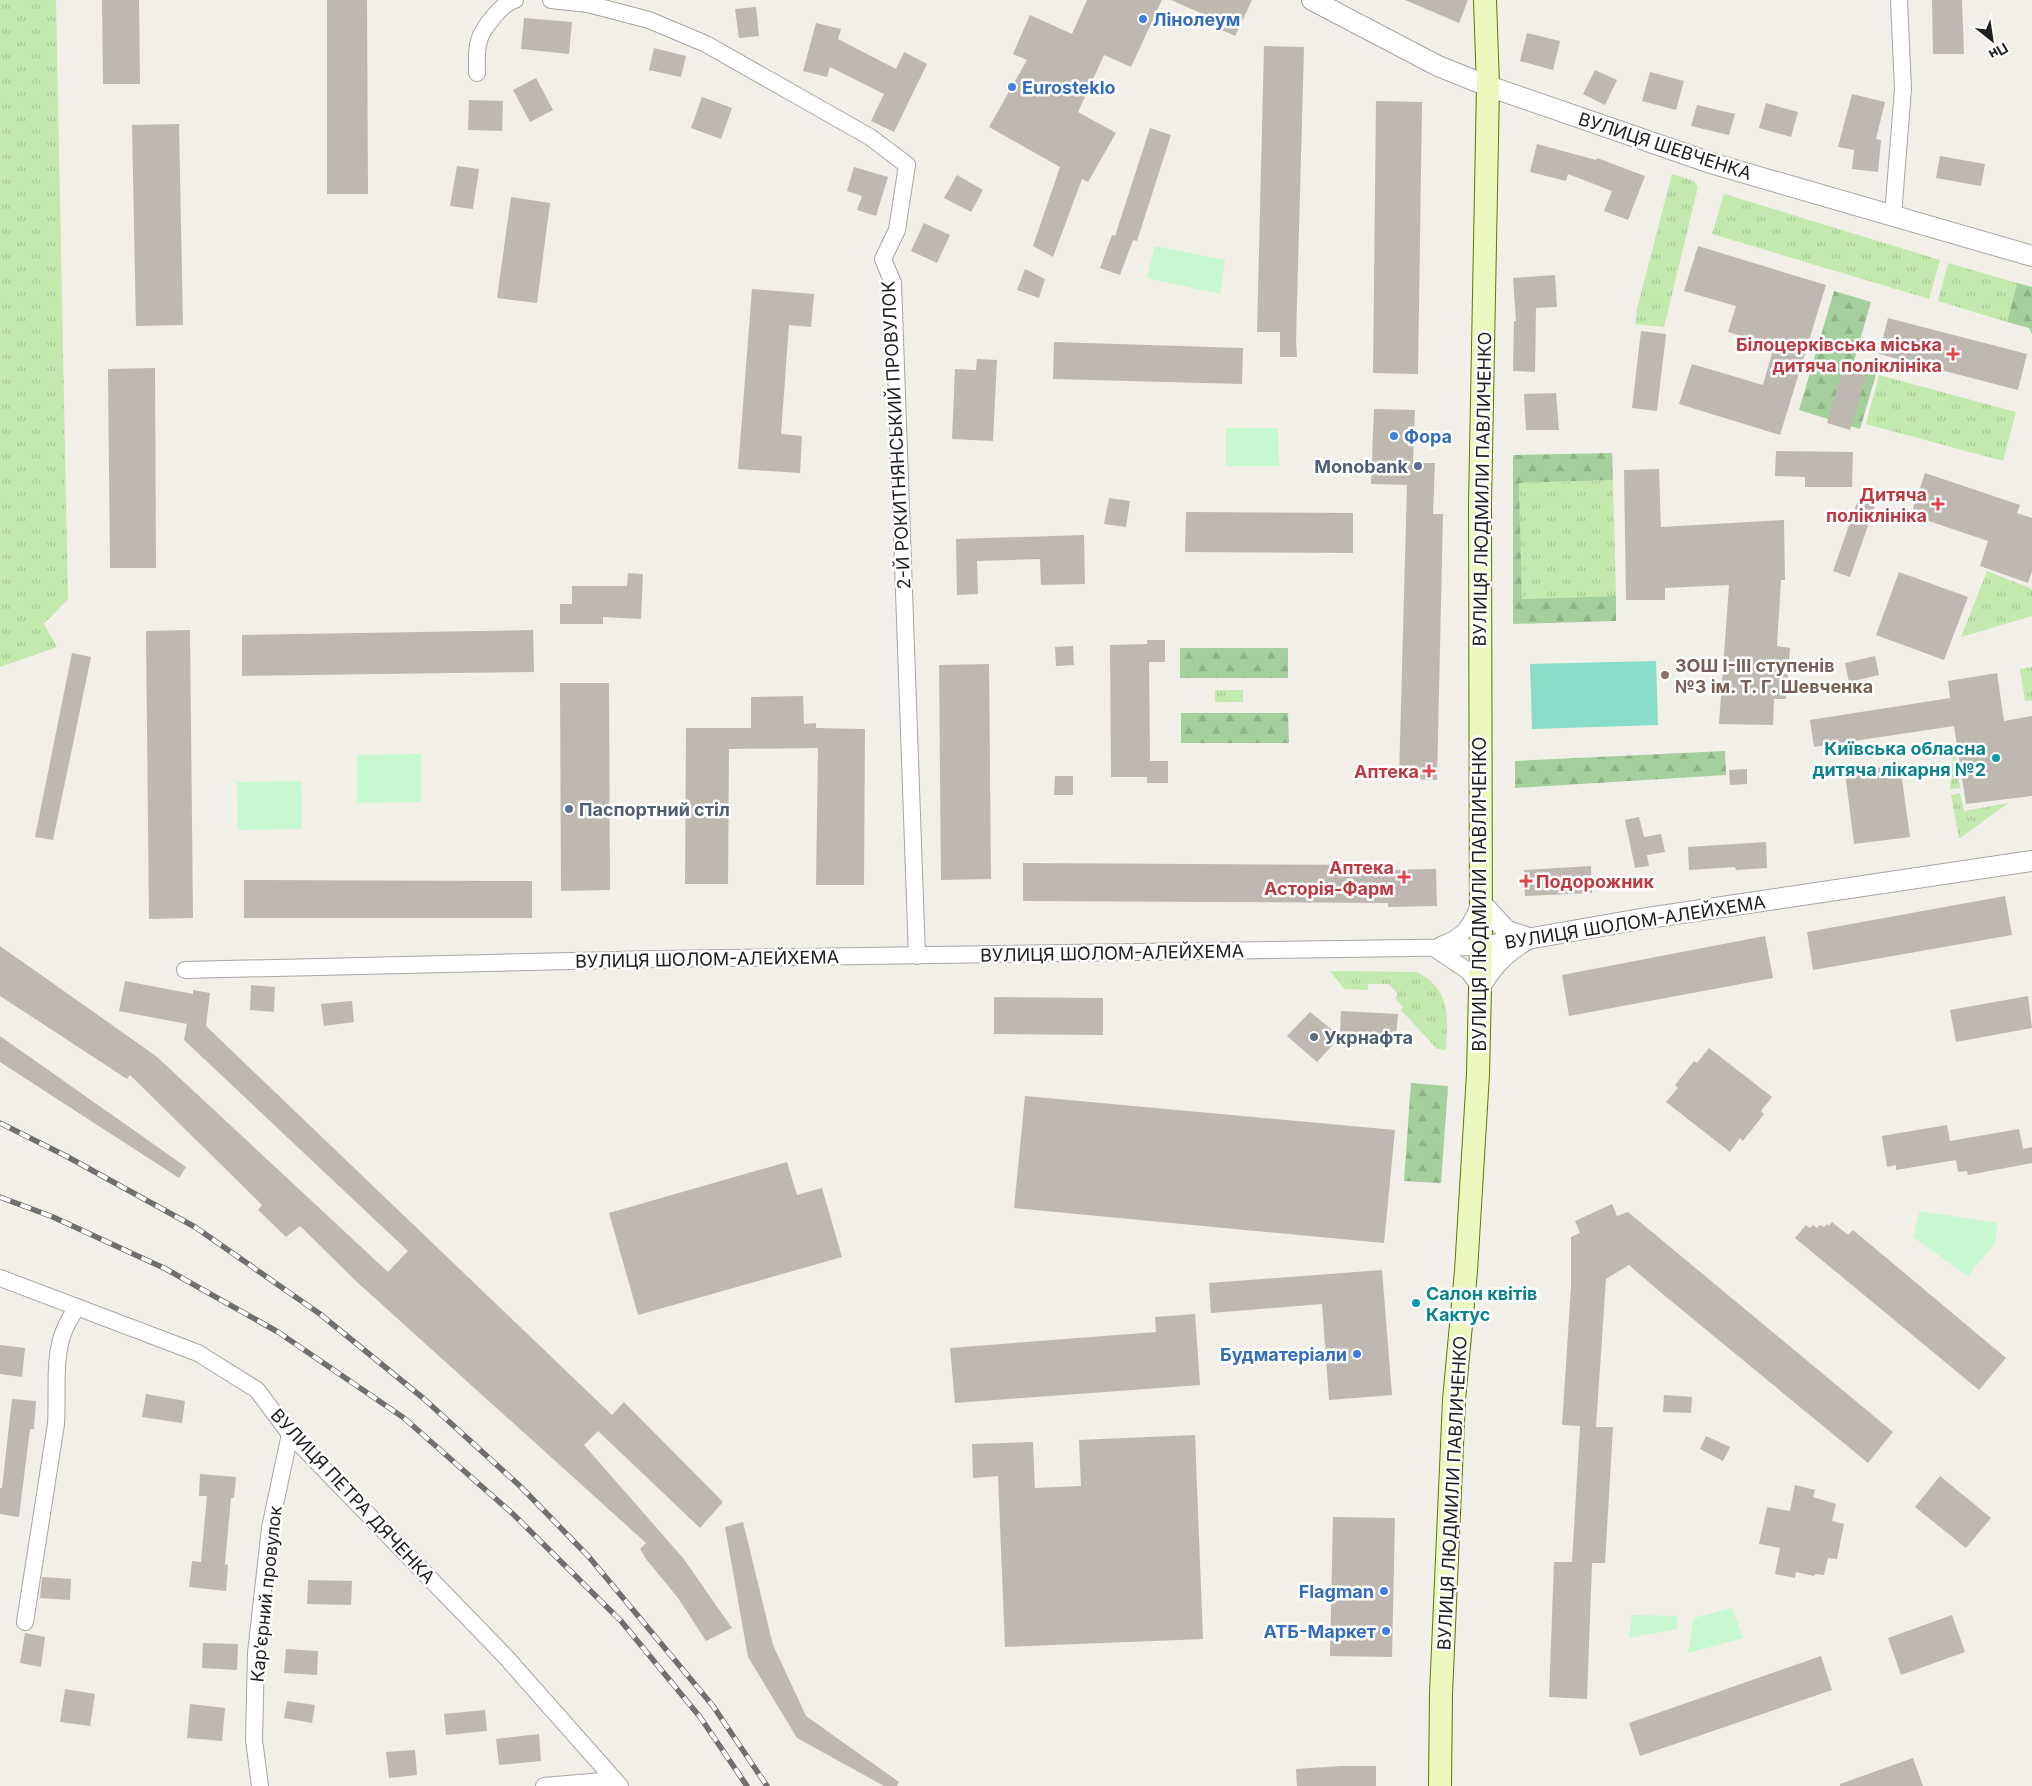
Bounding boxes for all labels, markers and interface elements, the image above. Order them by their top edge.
place label: Лінолеум [1153,9,1240,30]
marker: Лінолеум [1137,13,1149,25]
north arrow [1967,15,2017,65]
text: Пн [1986,40,2011,64]
place label: Eurosteklo [1022,77,1116,98]
marker: Eurosteklo [1006,81,1018,93]
street label: ВУЛИЦЯ ШЕВЧЕНКА [1576,108,1754,184]
street label: 2-Й РОКИТНЯНСЬКИЙ ПРОВУЛОК [876,280,915,590]
street label: ВУЛИЦЯ ЛЮДМИЛИ ПАВЛИЧЕНКО [1469,331,1495,647]
place label: Білоцерківська міська дитяча поліклініка [1736,334,1942,376]
marker: Білоцерківська міська дитяча поліклініка [1946,347,1960,361]
place label: Фора [1404,426,1452,447]
marker: Фора [1388,430,1400,442]
place label: Monobank [1314,456,1409,477]
marker: Monobank [1412,460,1424,472]
place label: Дитяча поліклініка [1826,484,1927,526]
marker: Дитяча поліклініка [1931,497,1945,511]
place label: ЗОШ І-ІІІ ступенів №3 ім. Т. Г. Шевченка [1675,655,1873,697]
marker: ЗОШ І-ІІІ ступенів №3 ім. Т. Г. Шевченка [1659,669,1671,681]
street label: ВУЛИЦЯ ЛЮДМИЛИ ПАВЛИЧЕНКО [1469,737,1490,1051]
place label: Київська обласна дитяча лікарня №2 [1813,738,1986,780]
marker: Київська обласна дитяча лікарня №2 [1990,752,2002,764]
place label: Аптека [1354,761,1419,782]
marker: Аптека [1423,765,1435,777]
place label: Паспортний стіл [579,799,730,820]
marker: Паспортний стіл [563,803,575,815]
place label: Аптека Асторія-Фарм [1264,857,1394,899]
marker: Аптека Асторія-Фарм [1398,871,1410,883]
place label: Подорожник [1536,871,1655,892]
marker: Подорожник [1520,875,1532,887]
street label: ВУЛИЦЯ ШОЛОМ-АЛЕЙХЕМА [1503,890,1767,953]
street label: ВУЛИЦЯ ШОЛОМ-АЛЕЙХЕМА [980,939,1244,966]
street label: ВУЛИЦЯ ШОЛОМ-АЛЕЙХЕМА [575,945,839,972]
place label: Укрнафта [1324,1027,1413,1048]
marker: Укрнафта [1308,1031,1320,1043]
place label: Салон квітів Кактус [1426,1283,1537,1325]
marker: Салон квітів Кактус [1410,1297,1422,1309]
street label: ВУЛИЦЯ ЛЮДМИЛИ ПАВЛИЧЕНКО [1433,1335,1471,1651]
place label: Будматеріали [1220,1344,1347,1365]
marker: Будматеріали [1351,1348,1363,1360]
street label: ВУЛИЦЯ ПЕТРА ДЯЧЕНКА [267,1404,439,1588]
street label: Карʼєрний провулок [246,1504,286,1683]
place label: Flagman [1299,1581,1374,1602]
marker: Flagman [1378,1585,1390,1597]
place label: АТБ-Маркет [1264,1621,1376,1642]
marker: АТБ-Маркет [1380,1625,1392,1637]

